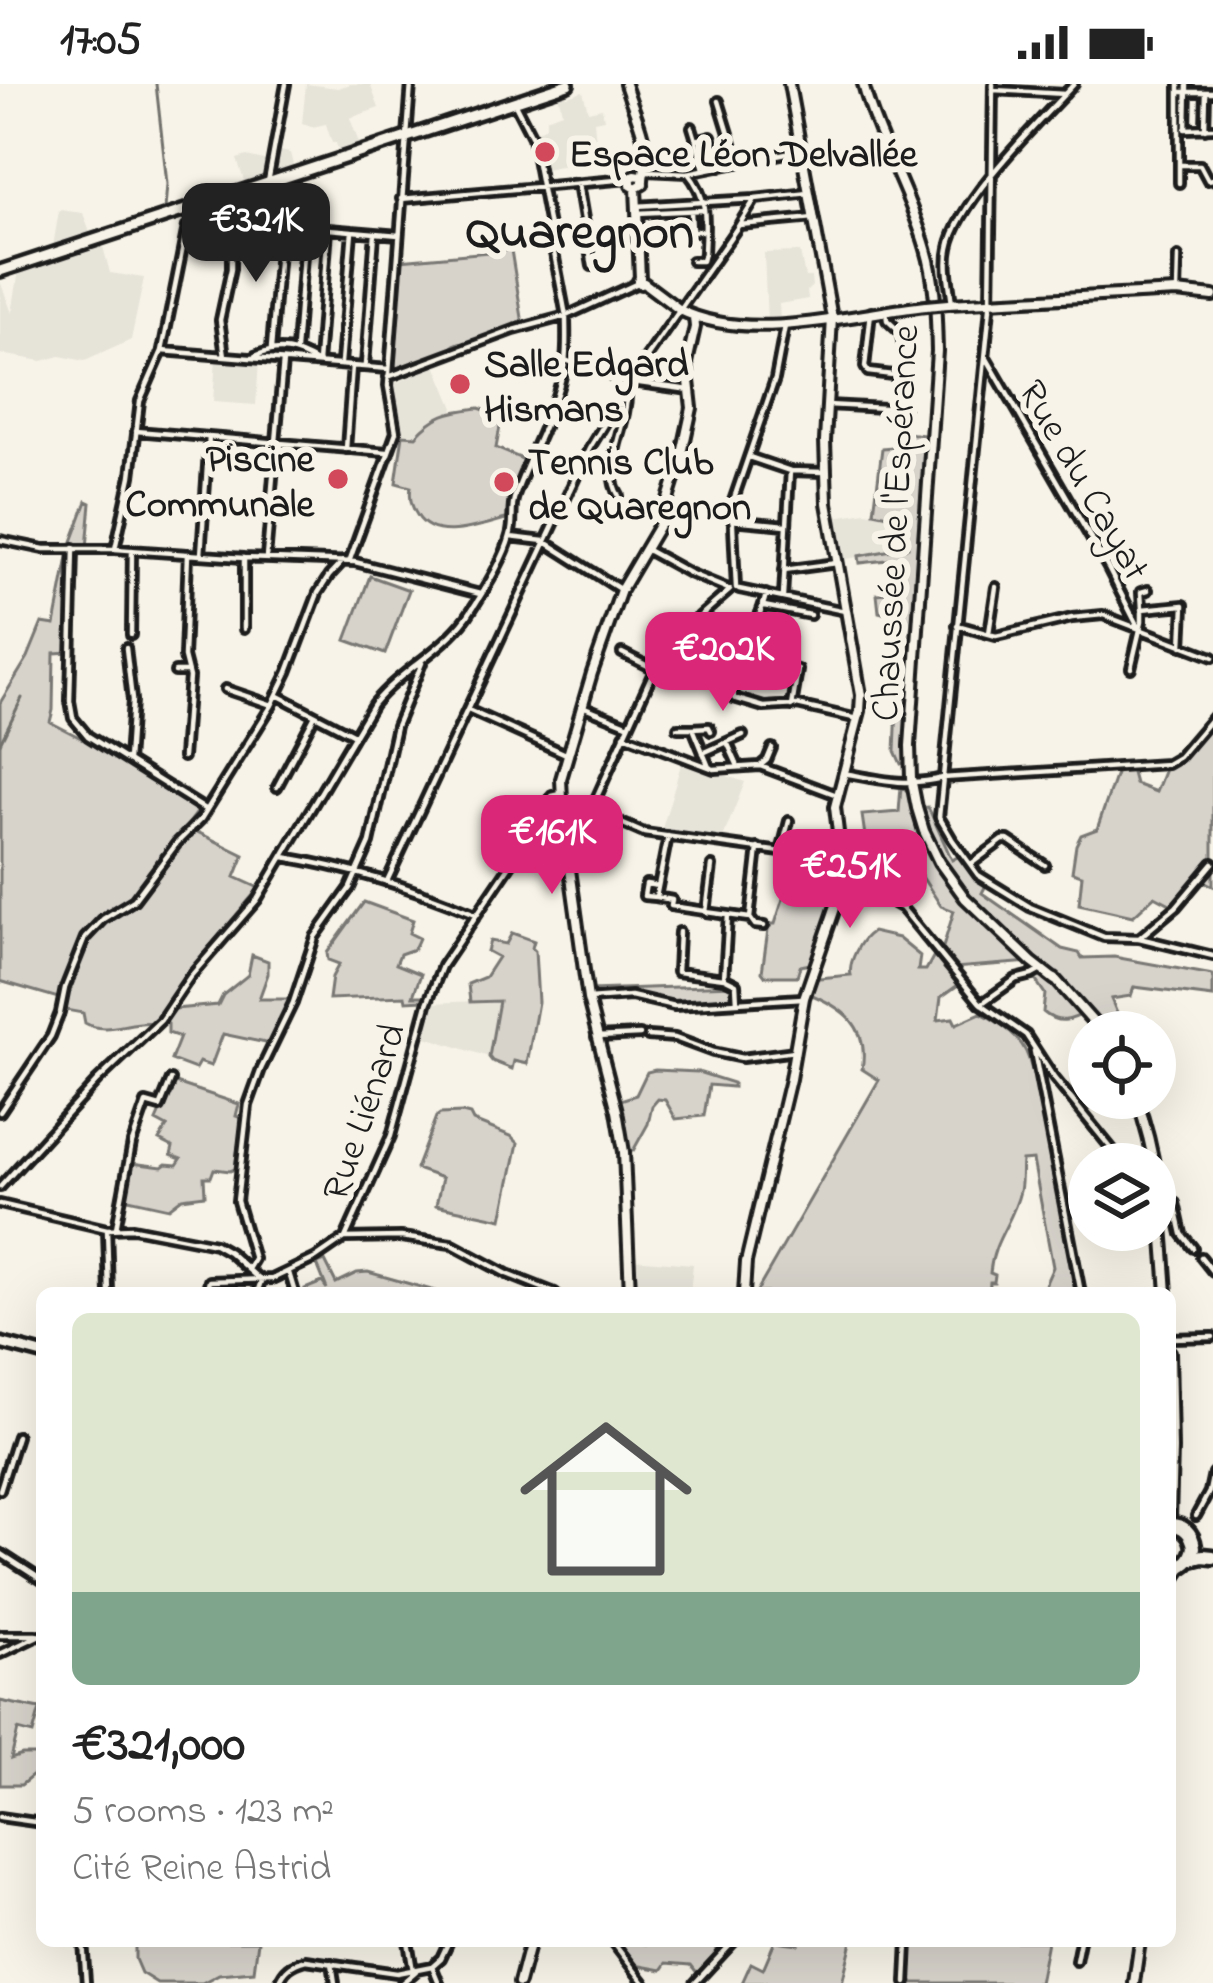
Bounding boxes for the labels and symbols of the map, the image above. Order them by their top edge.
place label: Espace Léon Delvallée [569,128,919,185]
marker: Espace Léon Delvallée [532,139,558,165]
pin: €321K [172,183,340,285]
district label: Quaregnon [466,197,694,273]
street label: Chaussée de l'Espérance [859,323,936,723]
place label: Salle Edgard Hismans [484,338,689,440]
street label: Rue du Cayat [1002,370,1163,592]
marker: Salle Edgard Hismans [447,371,473,397]
place label: Piscine Communale [125,433,316,535]
place label: Tennis Club de Quaregnon [528,436,751,539]
marker: Piscine Communale [325,466,351,492]
marker: Tennis Club de Quaregnon [491,469,517,495]
pin: €202K [639,612,807,714]
pin: €161K [468,795,636,897]
pin: €251K [766,829,934,931]
street label: Rue Liénard [309,1016,423,1209]

